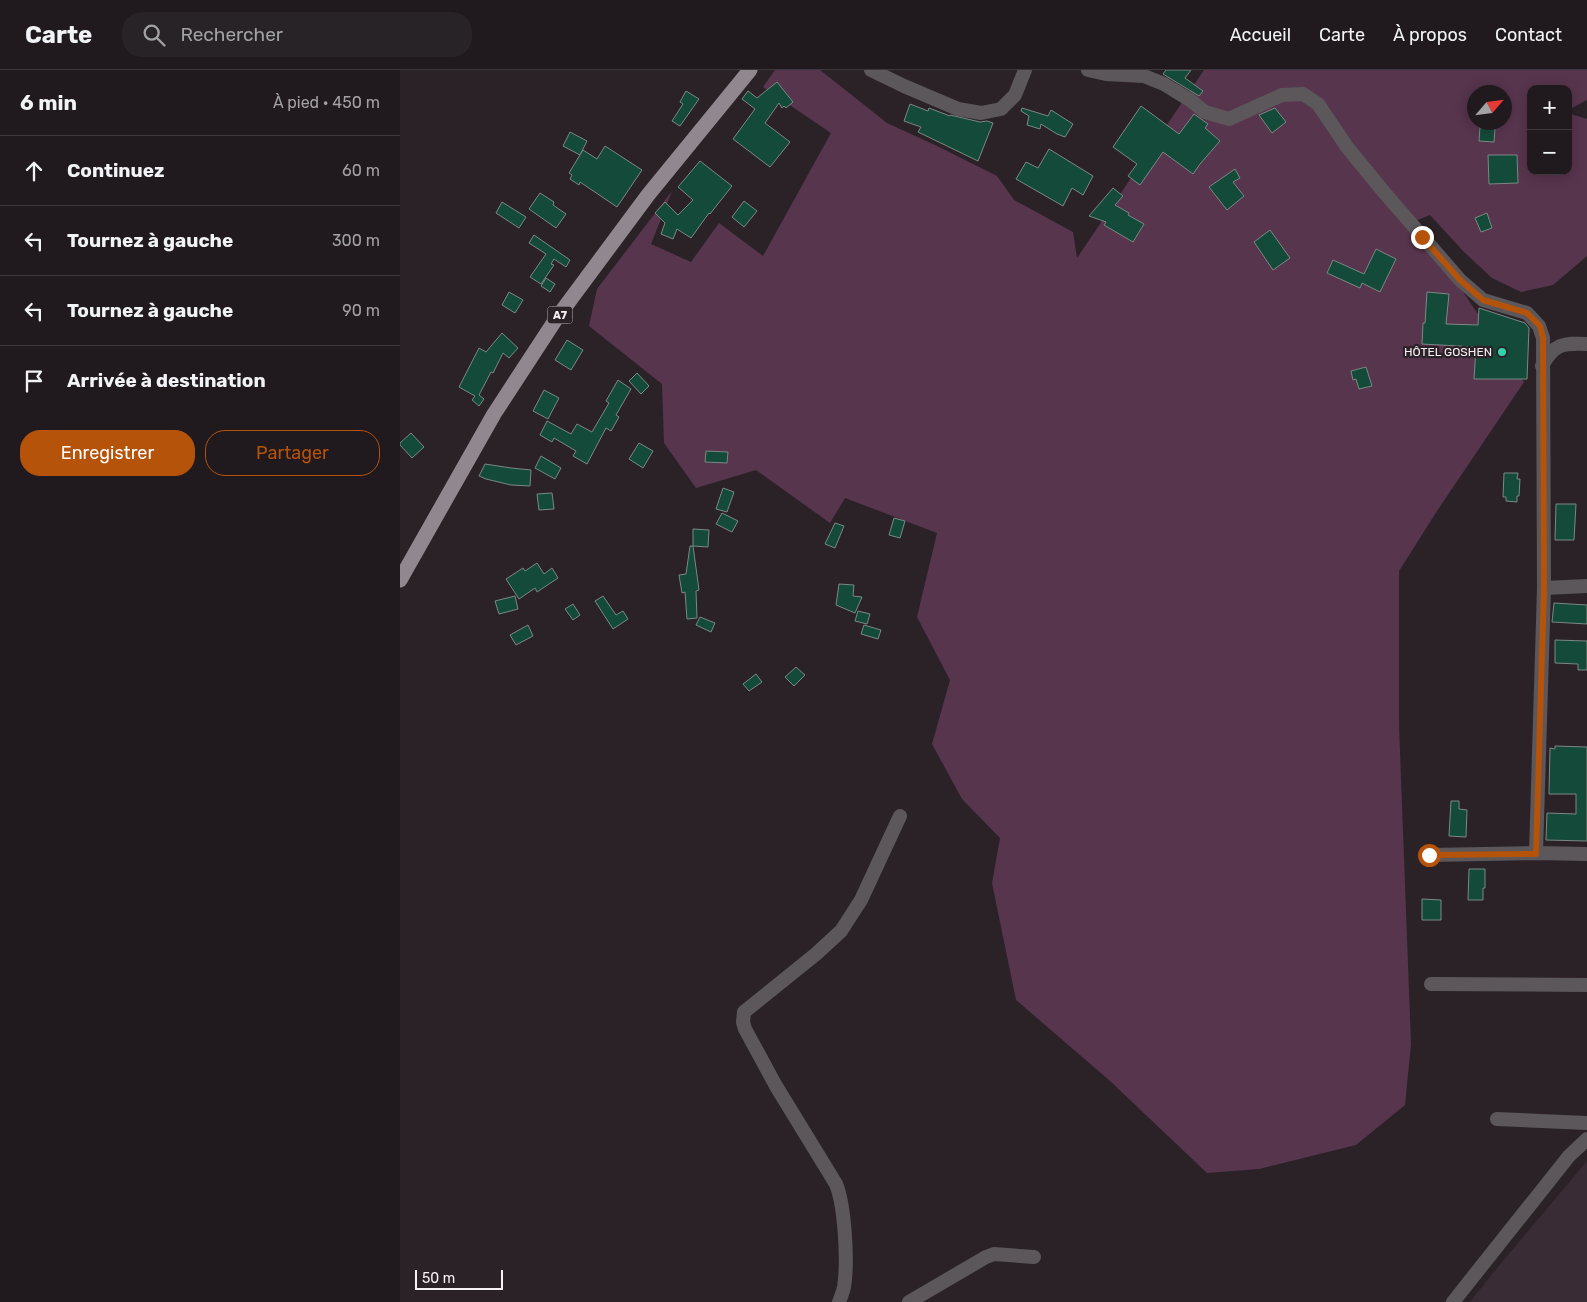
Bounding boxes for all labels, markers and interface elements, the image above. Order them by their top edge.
search box [122,12,472,57]
text: Carte [25,21,92,49]
icon: search [140,21,168,49]
text: Rechercher [180,23,283,46]
text: Accueil [1230,24,1291,46]
text: Carte [1319,24,1365,46]
text: À propos [1393,24,1467,46]
text: Contact [1495,24,1562,46]
north arrow [1467,85,1512,130]
map controls [1527,85,1572,175]
button: + [1527,85,1572,130]
text: 6 min [20,90,77,115]
text: À pied · 450 m [273,93,380,112]
button: − [1527,130,1572,175]
icon: ahead [20,157,48,185]
text: Continuez [67,159,165,182]
text: 60 m [342,161,380,180]
route end [1411,226,1434,249]
icon: left [20,227,48,255]
text: Tournez à gauche [67,229,233,252]
text: 300 m [332,231,380,250]
icon: left [20,297,48,325]
text: Tournez à gauche [67,299,233,322]
text: 90 m [342,301,380,320]
road number: A7 [548,306,572,324]
place label: HÔTEL GOSHEN [1404,345,1492,359]
marker: HÔTEL GOSHEN [1496,346,1508,358]
icon: arrive [20,367,48,395]
text: Arrivée à destination [67,369,266,392]
button: Enregistrer [20,430,195,476]
button: Partager [205,430,380,476]
route start [1418,844,1441,867]
scale bar [415,1267,502,1290]
text: 50 m [422,1270,455,1287]

